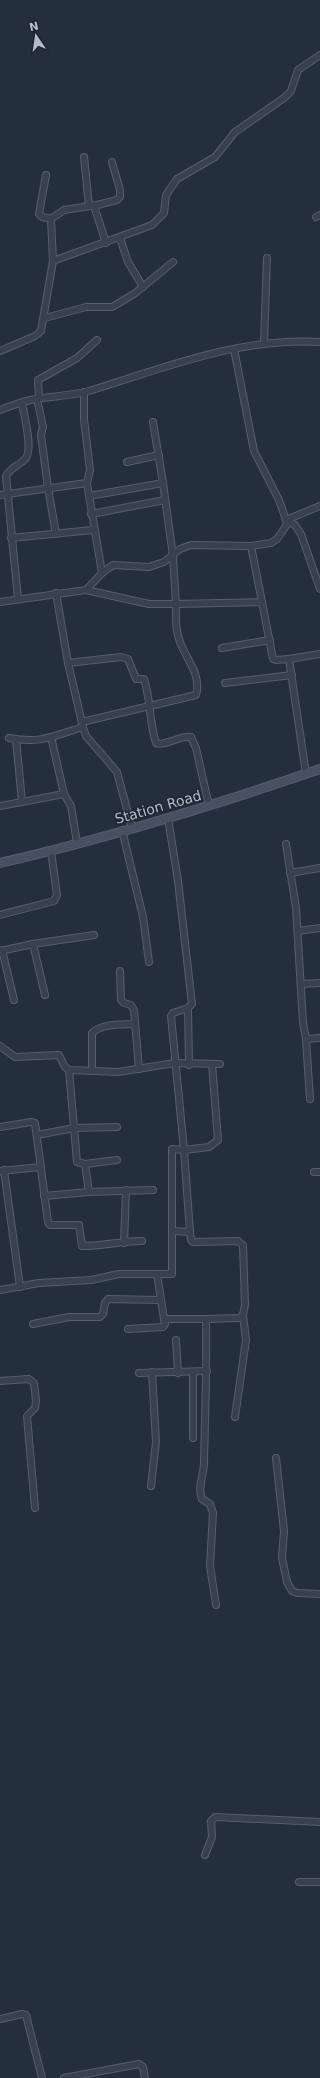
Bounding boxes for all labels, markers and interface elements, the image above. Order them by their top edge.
north arrow [16,16,56,56]
text: N [28,19,40,34]
street label: Station Road [113,787,203,827]

